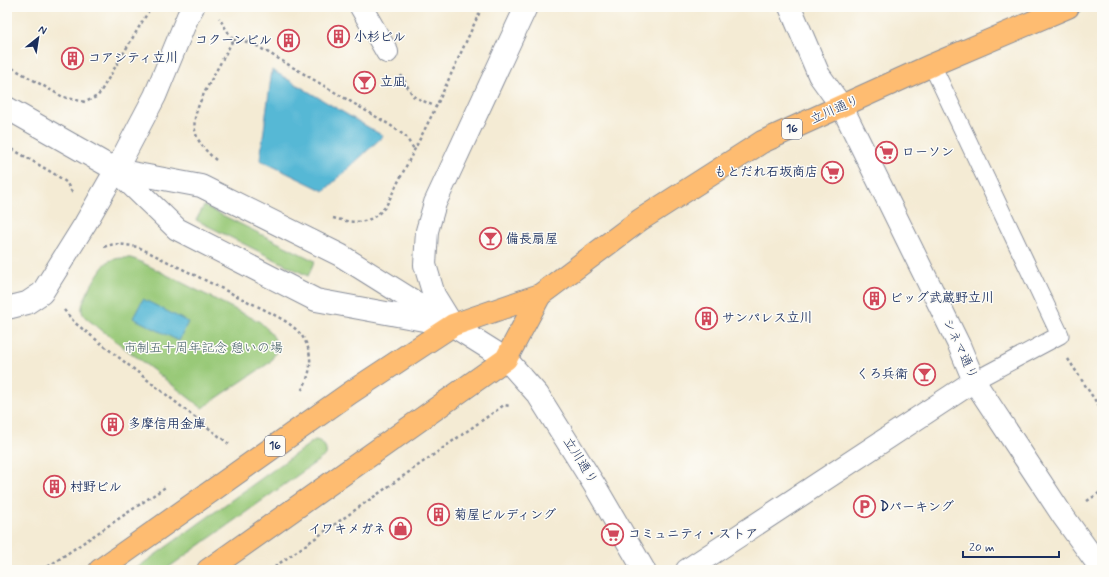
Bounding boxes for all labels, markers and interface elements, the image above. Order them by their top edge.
north arrow [18,18,58,58]
text: N [36,22,49,38]
building icon: 小杉ビル [325,24,351,50]
building icon: コクーンビル [275,27,301,53]
place label: 小杉ビル [354,29,406,46]
place label: コクーンビル [195,32,272,49]
building icon: コアシティ立川 [59,45,85,71]
place label: コアシティ立川 [88,50,178,67]
bar icon: 立凪 [351,69,377,95]
place label: 立凪 [380,74,406,91]
street label: 立川通り [808,92,862,128]
road number: 16 [782,119,802,139]
supermarket icon: ローソン [874,139,900,165]
place label: ローソン [902,144,954,161]
supermarket icon: もとだれ石坂商店 [820,159,846,185]
place label: もとだれ石坂商店 [714,164,818,181]
bar icon: 備長扇屋 [478,226,504,252]
place label: 備長扇屋 [506,231,558,248]
building icon: ビッグ武蔵野立川 [861,285,887,311]
place label: ビッグ武蔵野立川 [890,290,994,307]
building icon: サンパレス立川 [693,305,719,331]
place label: サンパレス立川 [722,310,812,327]
street label: シネマ通り [939,316,981,382]
park label: 市制五十周年記念 憩いの場 [123,340,283,357]
bar icon: くろ兵衛 [911,361,937,387]
place label: くろ兵衛 [856,366,908,383]
building icon: 多摩信用金庫 [99,411,125,437]
place label: 多摩信用金庫 [128,416,206,433]
street label: 立川通り [559,434,601,488]
road number: 16 [265,436,285,456]
building icon: 村野ビル [42,474,68,500]
place label: 村野ビル [70,479,122,496]
parking icon: Dパーキング [851,494,877,520]
place label: Dパーキング [880,499,954,516]
building icon: 菊屋ビルディング [426,502,452,528]
place label: 菊屋ビルディング [454,507,556,524]
shop icon: イワキメガネ [388,516,414,542]
place label: イワキメガネ [308,521,386,538]
supermarket icon: コミュニティ・ストア [599,521,625,547]
place label: コミュニティ・ストア [628,526,758,543]
scale bar [963,533,1059,559]
text: 20 m [969,540,995,556]

